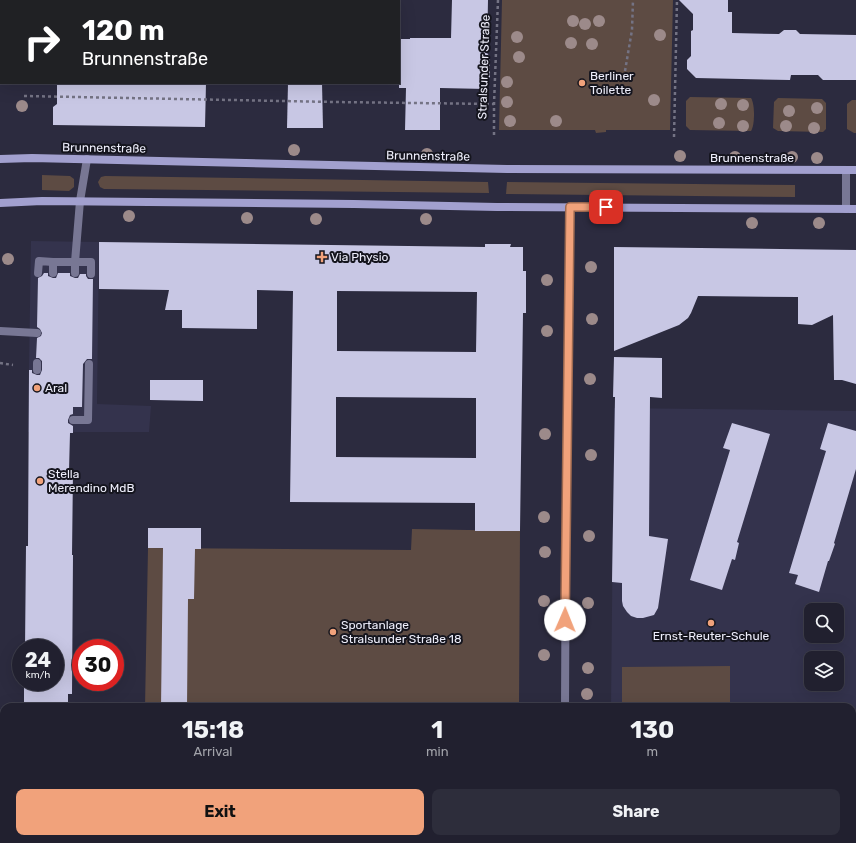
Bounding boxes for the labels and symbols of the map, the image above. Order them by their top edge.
street label: Stralsunder Straße [475,14,493,120]
place label: Berliner Toilette [590,69,634,97]
marker: Berliner Toilette [577,78,587,88]
street label: Brunnenstraße [62,140,146,156]
street label: Brunnenstraße [386,148,470,164]
street label: Brunnenstraße [710,151,794,165]
pin [589,190,623,224]
place label: Via Physio [331,250,389,264]
marker: Via Physio [316,251,328,263]
place label: Aral [45,381,67,395]
marker: Aral [32,383,42,393]
place label: Stella Merendino MdB [48,467,135,495]
marker: Stella Merendino MdB [35,476,45,486]
position arrow [544,599,586,641]
place label: Sportanlage Stralsunder Straße 18 [341,618,462,646]
marker: Ernst-Reuter-Schule [706,618,716,628]
marker: Sportanlage Stralsunder Straße 18 [328,627,338,637]
place label: Ernst-Reuter-Schule [653,629,770,643]
speed limit sign: 30 [72,639,124,691]

